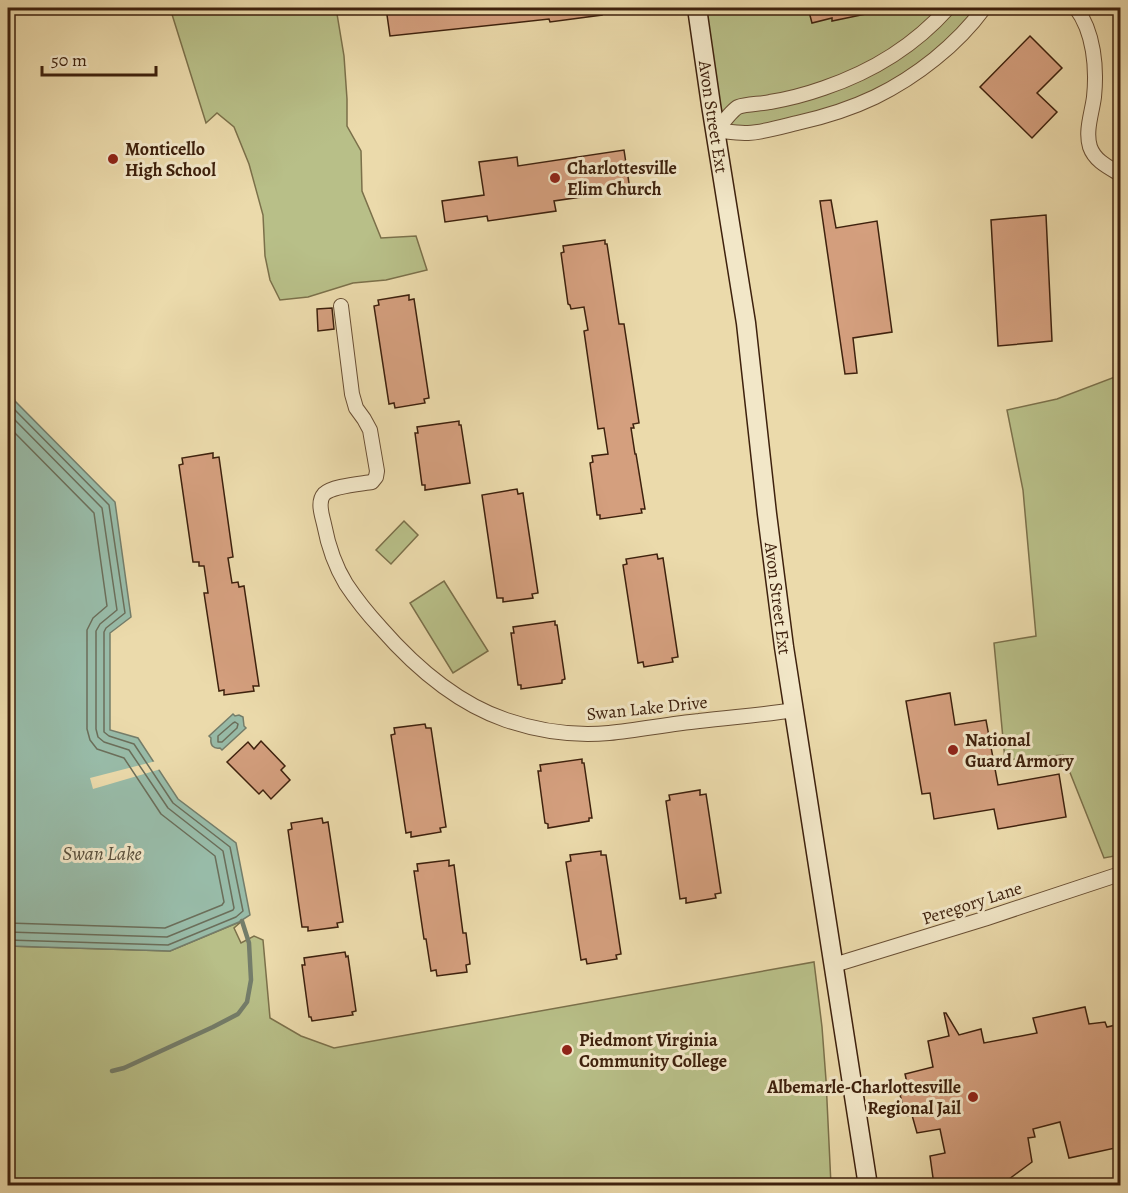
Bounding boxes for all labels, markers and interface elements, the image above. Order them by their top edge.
scale bar [42,39,156,77]
text: 50 m [51,48,87,72]
street label: Avon Street Ext [693,58,734,175]
place label: Monticello High School [125,137,216,182]
marker: Monticello High School [106,152,120,166]
place label: Charlottesville Elim Church [567,156,677,201]
marker: Charlottesville Elim Church [548,171,562,185]
street label: Avon Street Ext [759,540,797,656]
street label: Swan Lake Drive [585,690,709,726]
place label: National Guard Armory [965,728,1074,773]
marker: National Guard Armory [946,743,960,757]
water label: Swan Lake [62,840,142,867]
street label: Peregory Lane [919,876,1025,930]
place label: Piedmont Virginia Community College [579,1028,727,1073]
marker: Piedmont Virginia Community College [560,1043,574,1057]
place label: Albemarle-Charlottesville Regional Jail [766,1075,961,1120]
marker: Albemarle-Charlottesville Regional Jail [966,1090,980,1104]

